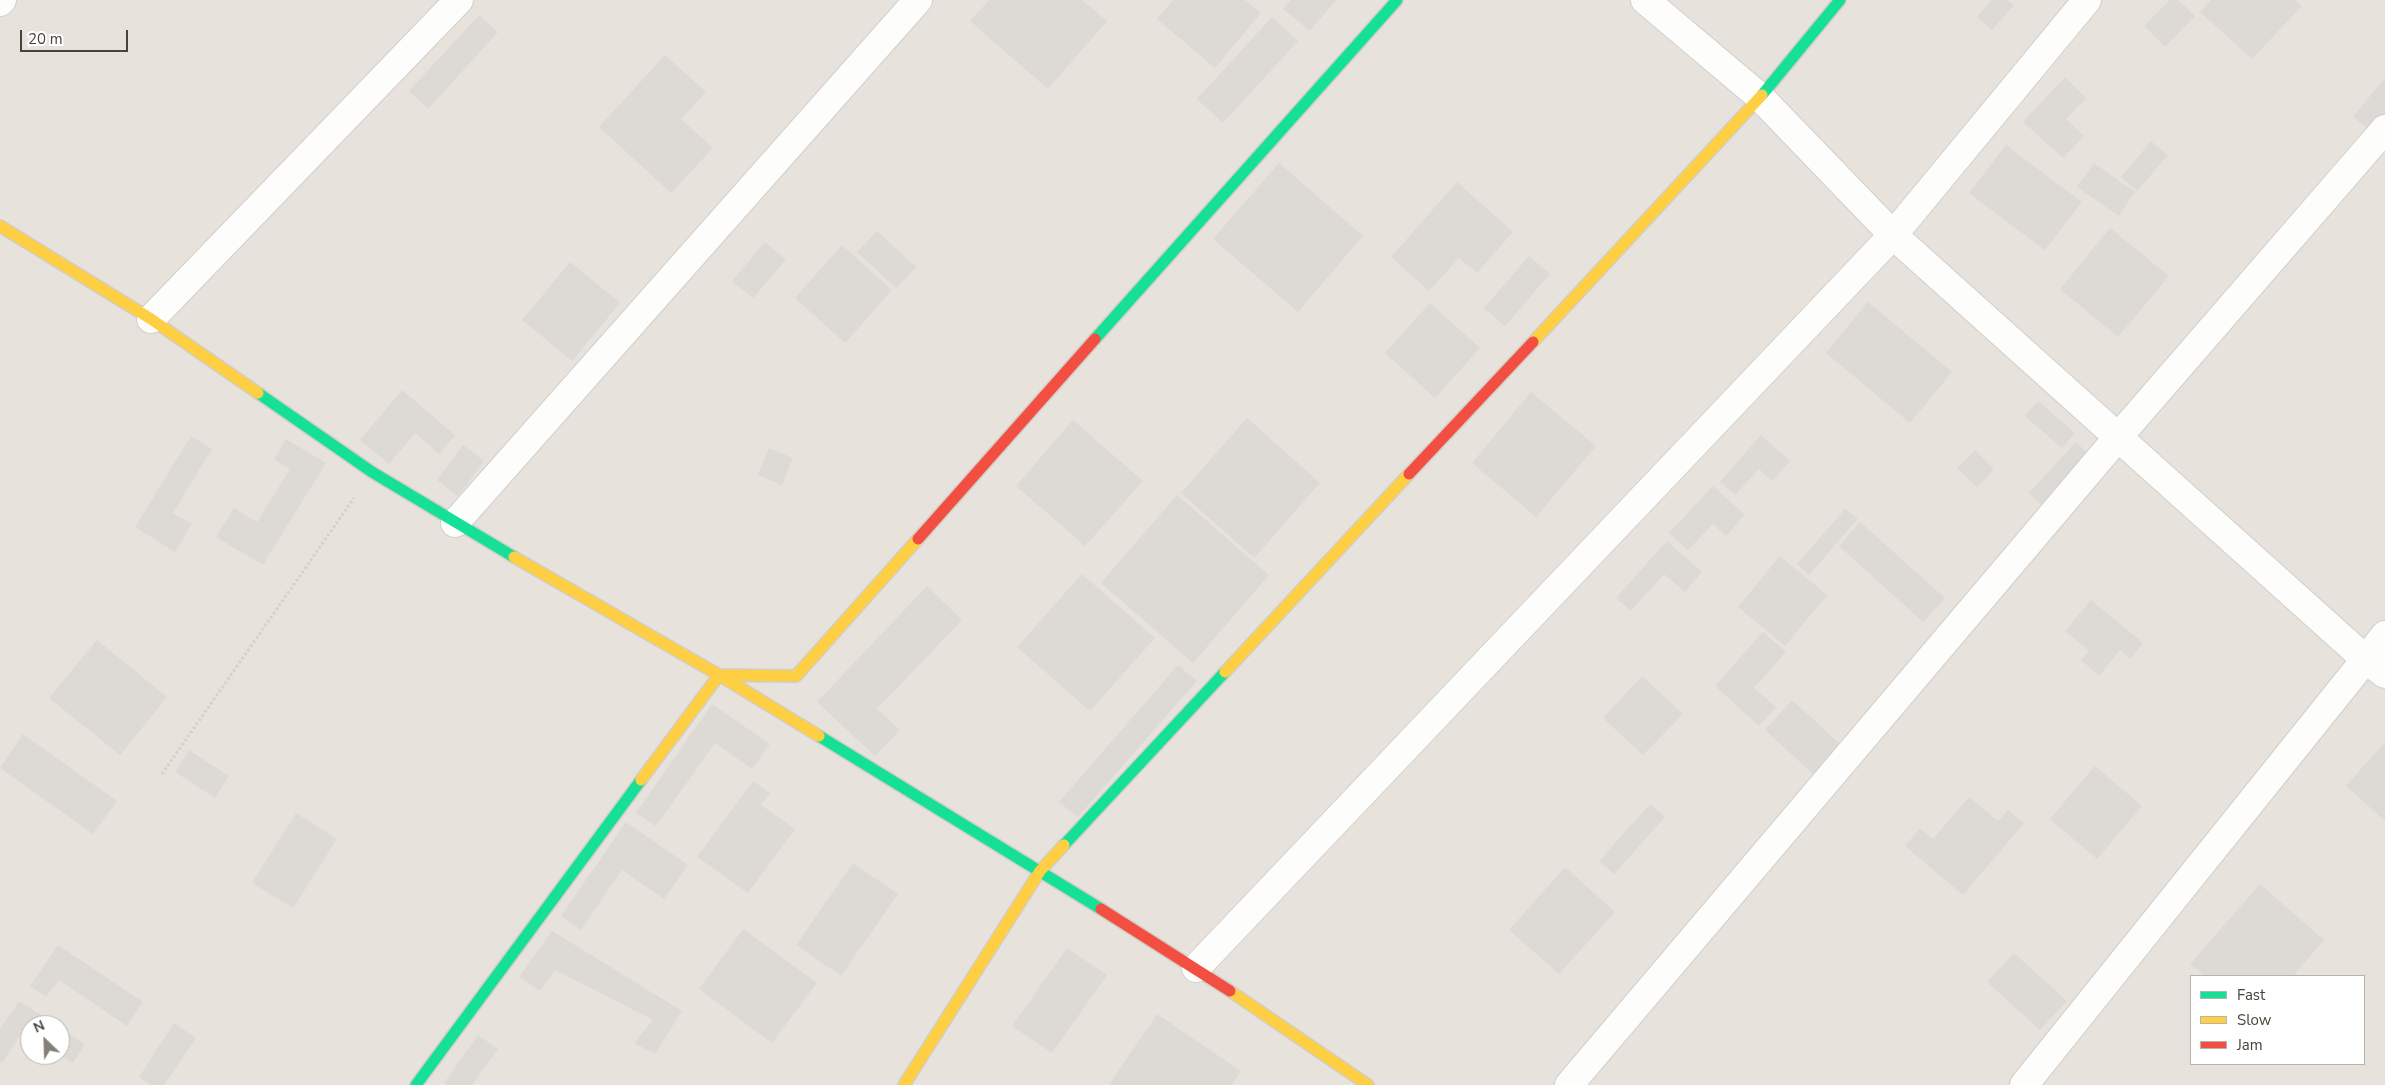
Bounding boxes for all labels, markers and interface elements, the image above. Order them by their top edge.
scale bar [22,20,130,52]
text: 20 m [28,29,63,49]
legend [2190,975,2365,1065]
text: Fast [2237,985,2265,1005]
text: Slow [2237,1010,2271,1030]
north arrow [20,1015,70,1065]
text: N [30,1016,48,1038]
text: Jam [2237,1035,2263,1055]

